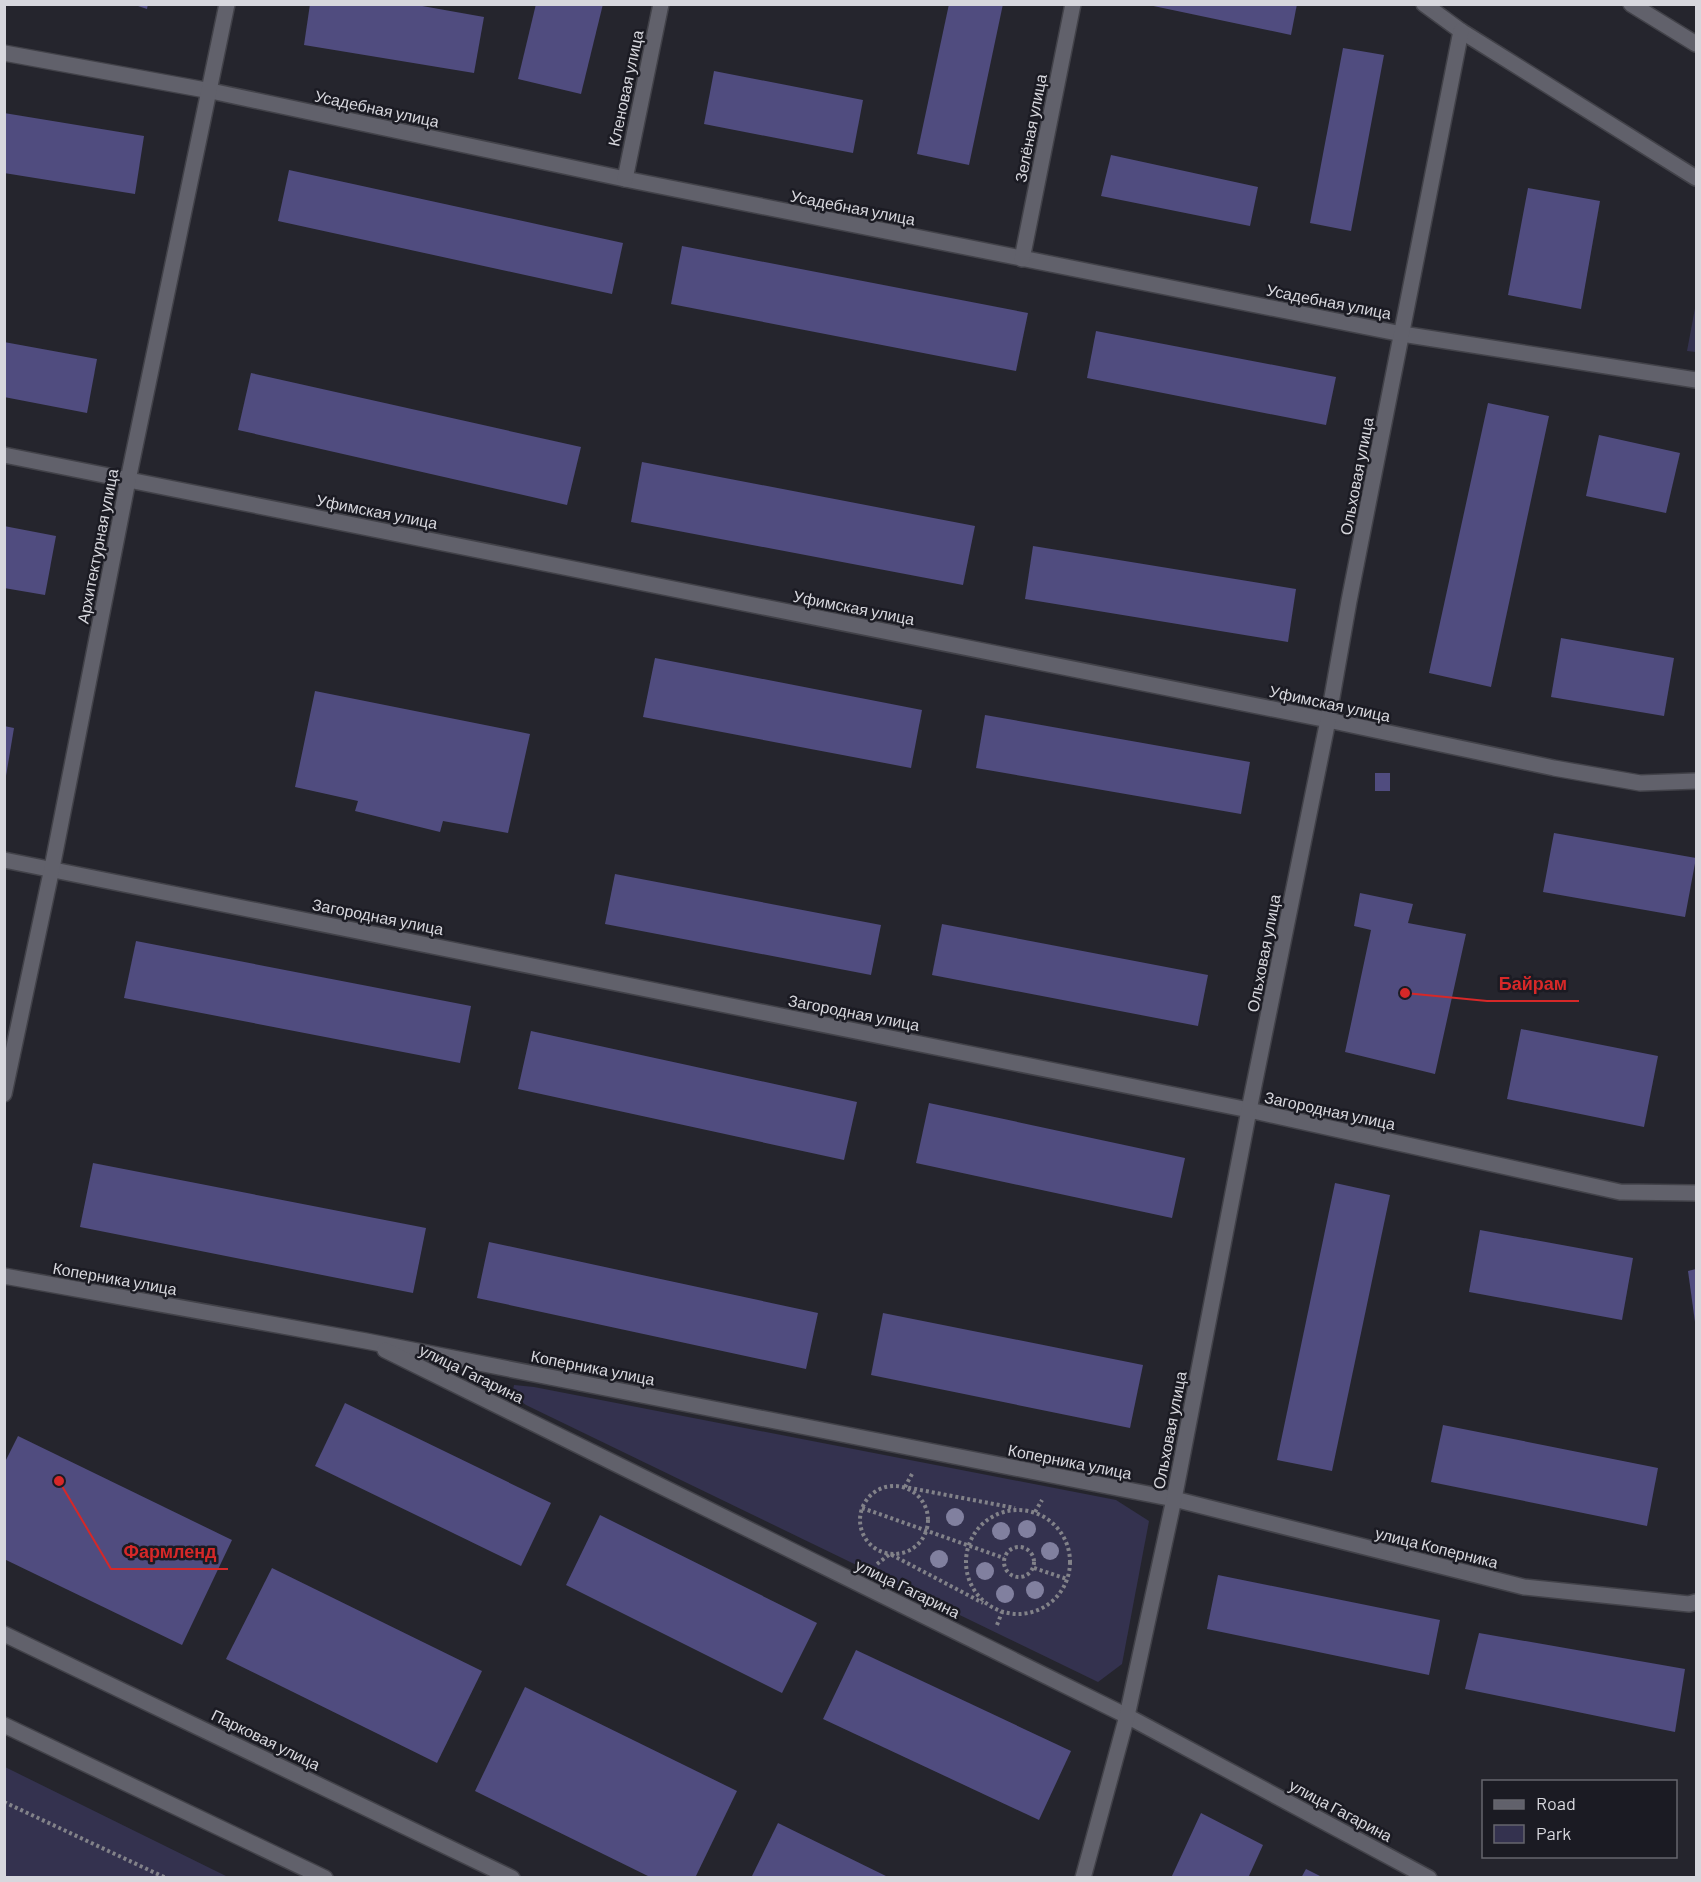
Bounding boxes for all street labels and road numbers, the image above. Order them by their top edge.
street label: Кленовая улица [603,28,647,148]
street label: Зелёная улица [1010,72,1050,184]
street label: Усадебная улица [313,86,441,130]
street label: Усадебная улица [789,186,917,228]
street label: Усадебная улица [1265,280,1393,322]
street label: Ольховая улица [1335,415,1377,537]
street label: Архитектурная улица [73,467,121,625]
street label: Уфимская улица [315,490,439,532]
street label: Уфимская улица [792,586,916,628]
street label: Уфимская улица [1268,681,1392,725]
street label: Ольховая улица [1242,892,1284,1014]
street label: Загородная улица [311,894,445,938]
street label: Загородная улица [787,990,921,1034]
street label: Загородная улица [1263,1087,1397,1133]
street label: Коперника улица [51,1258,179,1298]
street label: улица Гагарина [417,1340,527,1407]
street label: Коперника улица [529,1346,657,1388]
street label: Ольховая улица [1148,1369,1190,1491]
street label: Коперника улица [1006,1440,1134,1482]
street label: улица Коперника [1374,1523,1500,1571]
street label: улица Гагарина [853,1555,963,1622]
street label: Парковая улица [209,1704,323,1774]
street label: улица Гагарина [1286,1775,1396,1845]

